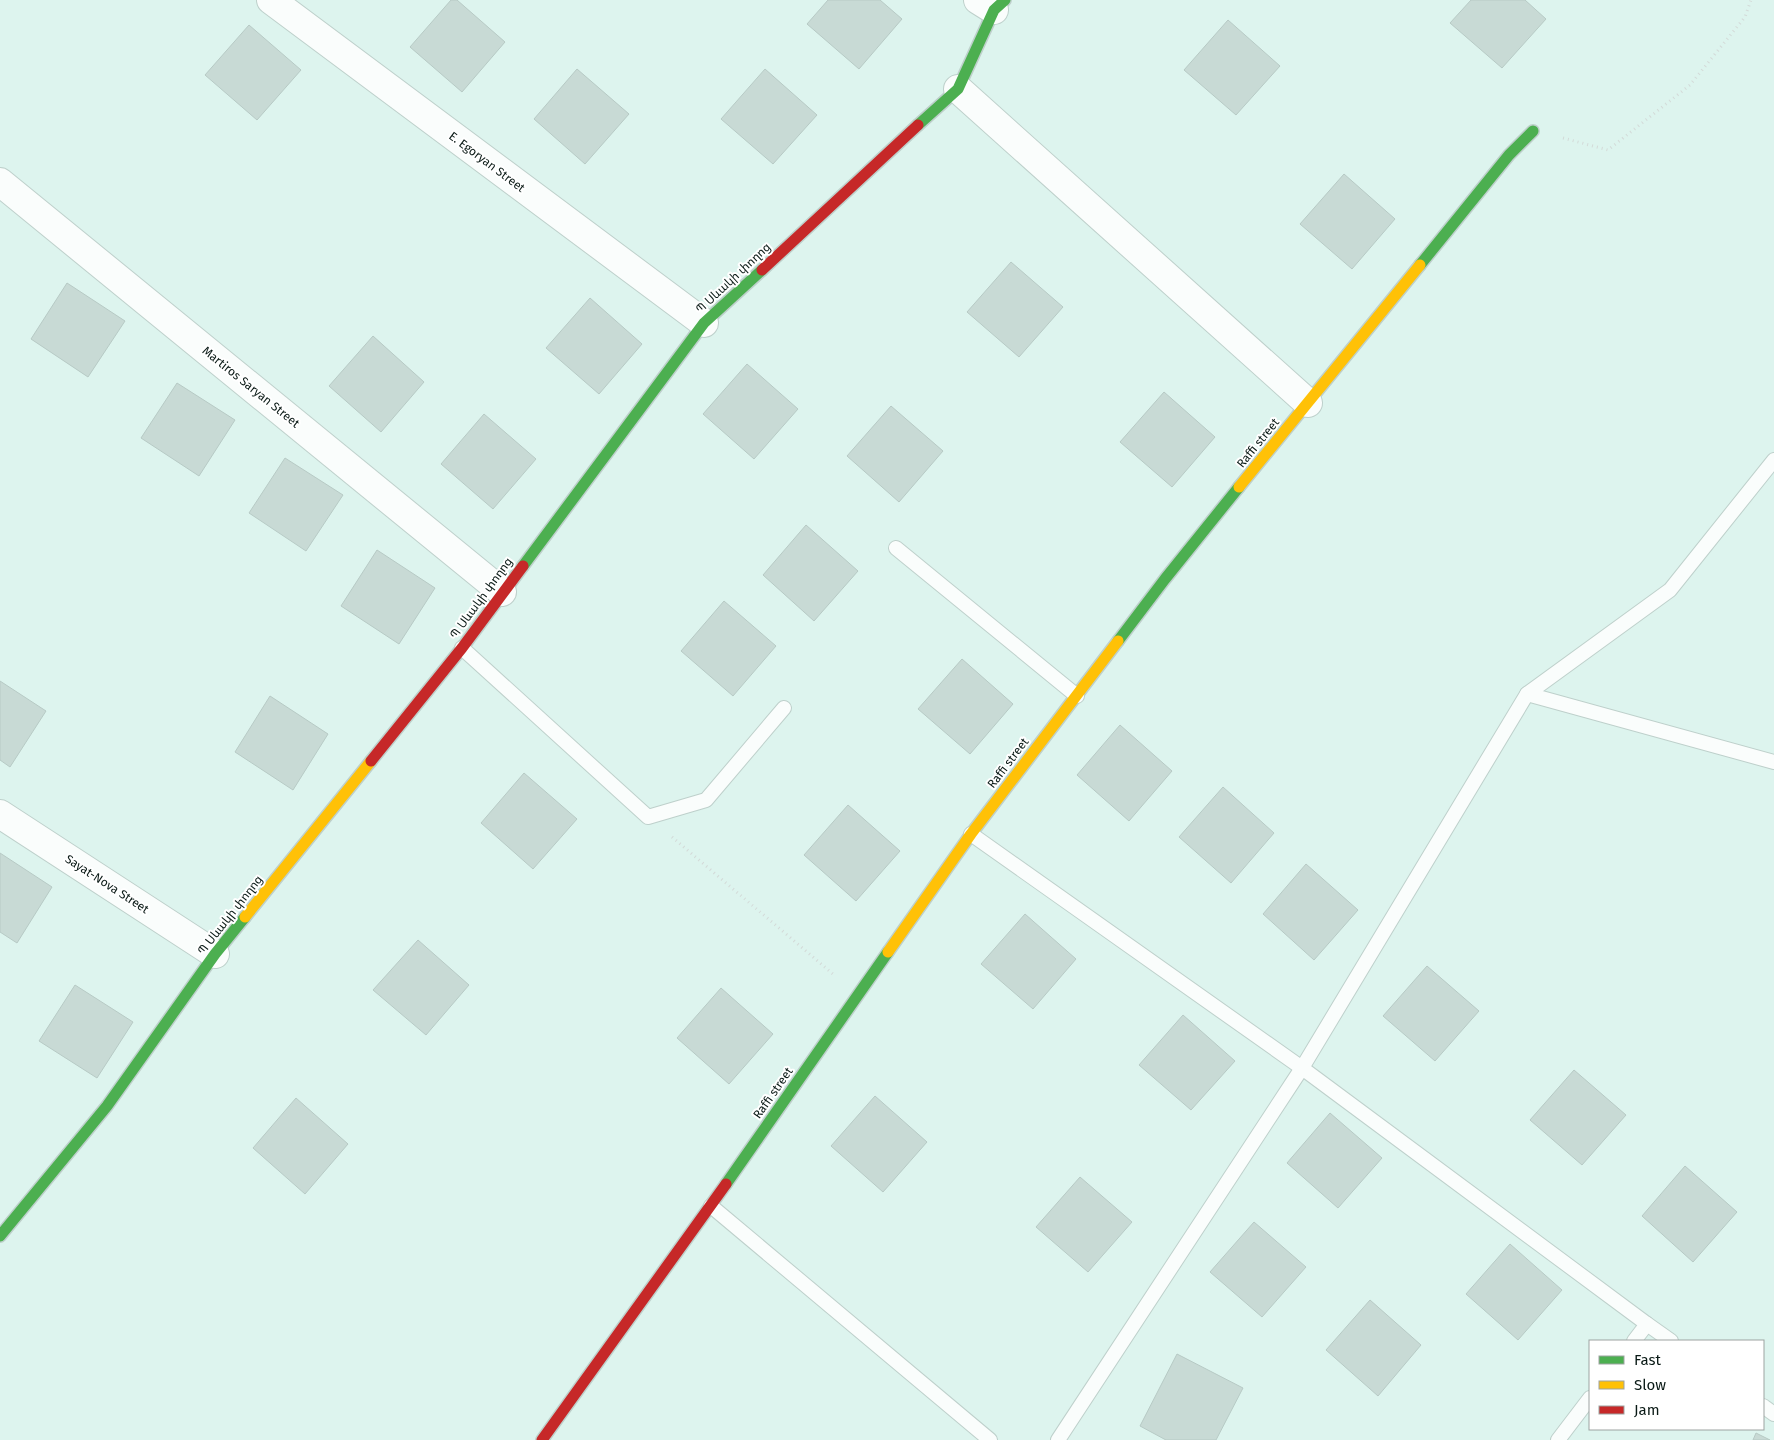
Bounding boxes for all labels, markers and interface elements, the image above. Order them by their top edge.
street label: E. Egoryan Street [446,129,528,195]
street label: Պ Սևակի փողոց [693,240,773,316]
street label: Martiros Saryan Street [200,343,303,431]
street label: Raffi street [1234,415,1283,470]
street label: Պ Սևակի փողոց [447,555,515,641]
street label: Raffi street [985,735,1032,791]
street label: Sayat-Nova Street [63,852,152,917]
street label: Պ Սևակի փողոց [195,872,265,958]
street label: Raffi street [750,1064,796,1121]
legend [1589,1340,1764,1430]
text: Fast [1634,1351,1661,1369]
text: Slow [1634,1376,1666,1394]
text: Jam [1634,1401,1660,1419]

